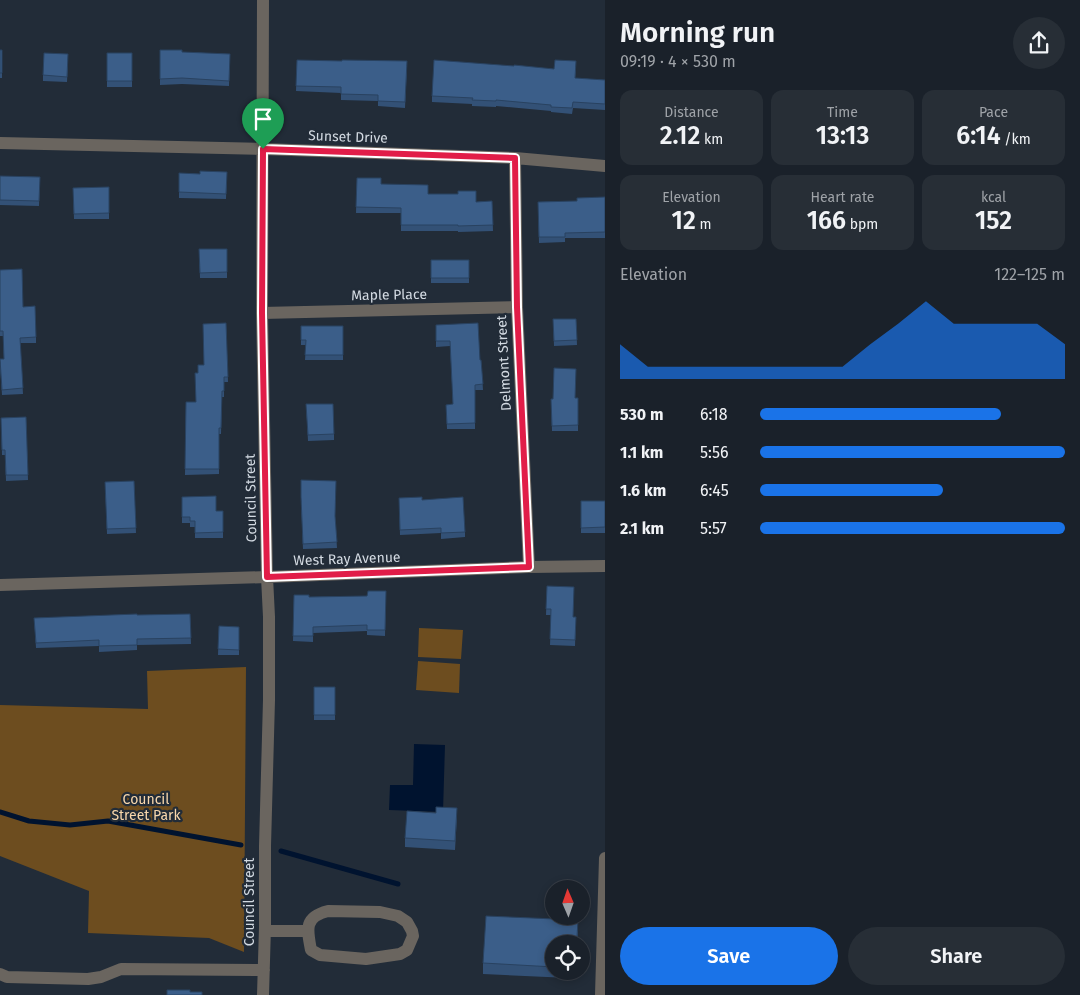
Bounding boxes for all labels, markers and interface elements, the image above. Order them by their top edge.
text: Morning run [620,16,775,49]
button: share [1013,17,1065,69]
text: 09:19 · 4 × 530 m [620,52,736,71]
pin [242,98,284,149]
text: Distance [664,104,719,121]
text: Time [827,104,858,121]
text: Pace [979,104,1008,121]
icon: arrive [249,105,277,133]
text: 2.12 [660,121,700,151]
text: 13:13 [816,121,869,151]
text: 6:14 [956,121,1001,151]
street label: Sunset Drive [308,127,388,147]
text: km [700,131,723,148]
text: /km [1001,131,1031,148]
text: Elevation [662,189,721,206]
text: Heart rate [811,189,874,206]
text: kcal [981,189,1006,206]
text: 12 [672,206,696,236]
text: 166 [807,206,846,236]
text: 152 [975,206,1012,236]
text: m [696,216,711,233]
text: bpm [846,216,878,233]
text: Elevation [620,265,687,284]
text: 122–125 m [994,265,1065,284]
street label: Maple Place [351,286,427,304]
street label: Delmont Street [493,314,515,411]
text: 530 m [620,405,663,424]
text: 6:18 [700,405,727,424]
text: 1.1 km [620,443,663,462]
text: 5:56 [700,443,728,462]
street label: Council Street [242,453,260,542]
text: 1.6 km [620,481,666,500]
text: 6:45 [700,481,729,500]
text: 2.1 km [620,519,664,538]
text: 5:57 [700,519,727,538]
street label: West Ray Avenue [293,549,401,569]
park label: Council Street Park [111,791,181,824]
street label: Council Street [241,857,258,946]
north arrow [545,880,590,925]
map controls [545,880,590,980]
button: Save [620,927,838,985]
button: Share [848,927,1065,985]
button: locate [545,935,590,980]

